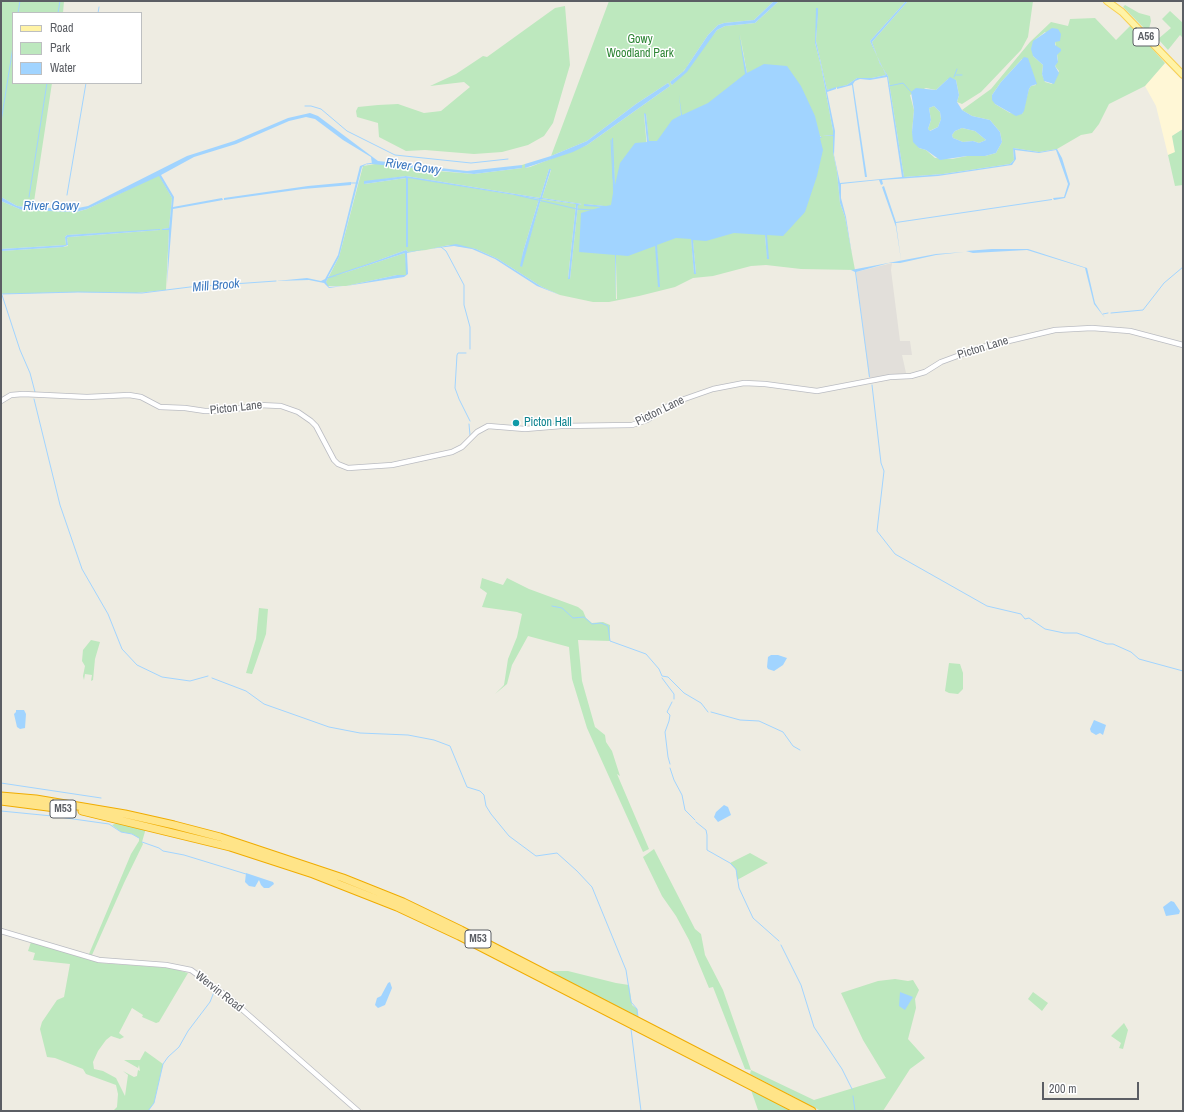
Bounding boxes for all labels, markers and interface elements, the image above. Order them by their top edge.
legend [12,12,142,84]
text: Road [50,20,74,36]
road number: A56 [1133,28,1159,46]
park label: Gowy Woodland Park [606,33,674,61]
text: Park [50,40,70,56]
text: Water [50,60,76,76]
water label: River Gowy [384,155,442,179]
water label: River Gowy [23,199,79,215]
water label: Mill Brook [192,276,240,296]
street label: Picton Lane [956,333,1010,363]
street label: Picton Lane [633,393,687,429]
street label: Picton Lane [209,398,263,418]
place label: Picton Hall [524,416,572,430]
marker: Picton Hall [511,418,521,428]
road number: M53 [50,800,76,818]
road number: M53 [465,930,491,948]
street label: Wervin Road [192,969,246,1015]
scale bar [1044,1074,1141,1100]
text: 200 m [1049,1081,1076,1097]

